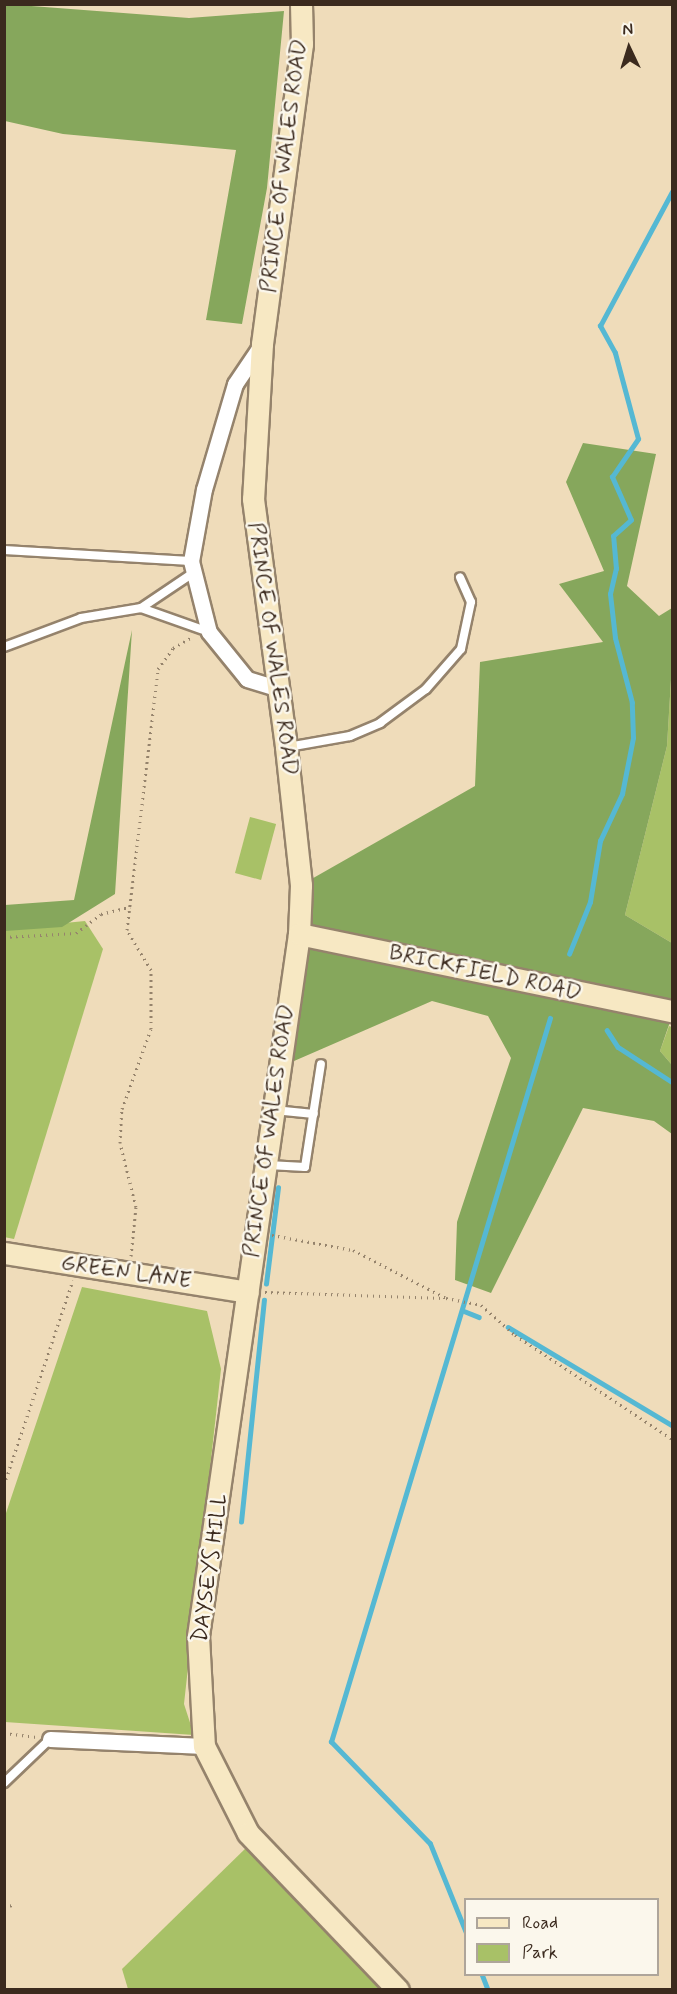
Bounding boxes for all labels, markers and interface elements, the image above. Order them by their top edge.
north arrow [599,18,659,78]
text: N [622,19,634,40]
street label: PRINCE OF WALES ROAD [256,37,314,295]
street label: PRINCE OF WALES ROAD [241,520,303,778]
street label: BRICKFIELD ROAD [387,941,583,1007]
street label: PRINCE OF WALES ROAD [239,1002,301,1260]
street label: GREEN LANE [58,1251,194,1295]
street label: DAYSEYS HILL [187,1492,235,1644]
legend [464,1898,659,1976]
text: Road [522,1911,558,1935]
text: Park [522,1941,558,1965]

